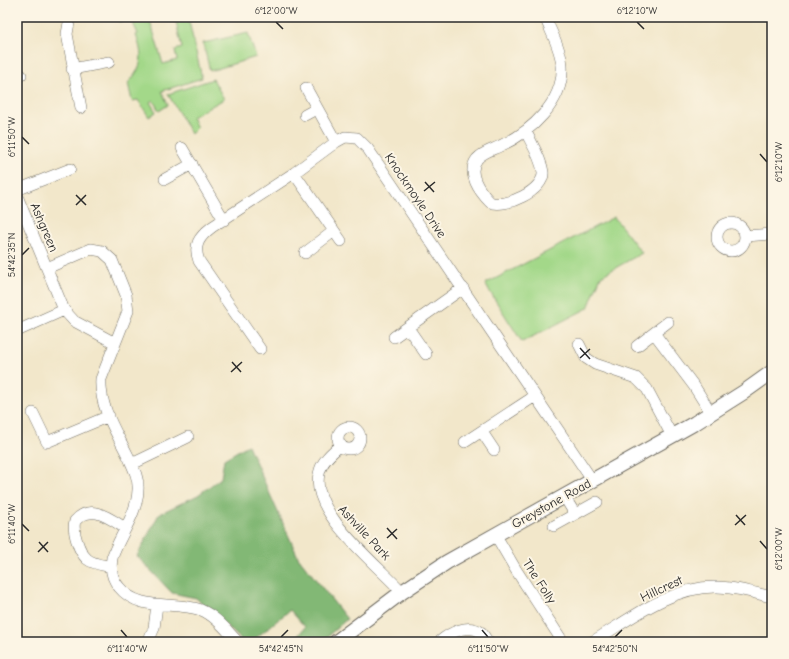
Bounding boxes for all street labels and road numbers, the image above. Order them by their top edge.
street label: Knockmoyle Drive [382,150,450,241]
street label: Ashgreen [27,200,62,254]
street label: Greystone Road [509,475,593,531]
street label: Ashville Park [335,502,394,563]
street label: The Folly [520,556,560,606]
street label: Hillcrest [638,572,686,605]

